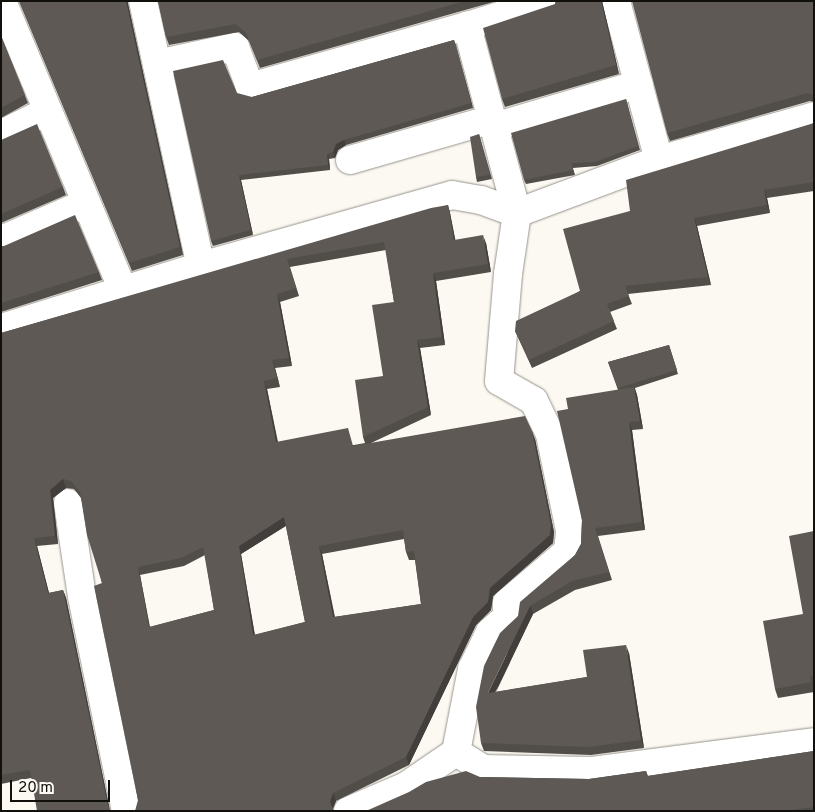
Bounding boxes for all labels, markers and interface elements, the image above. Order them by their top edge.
scale bar [12,770,112,802]
text: 20 m [18,779,53,798]

